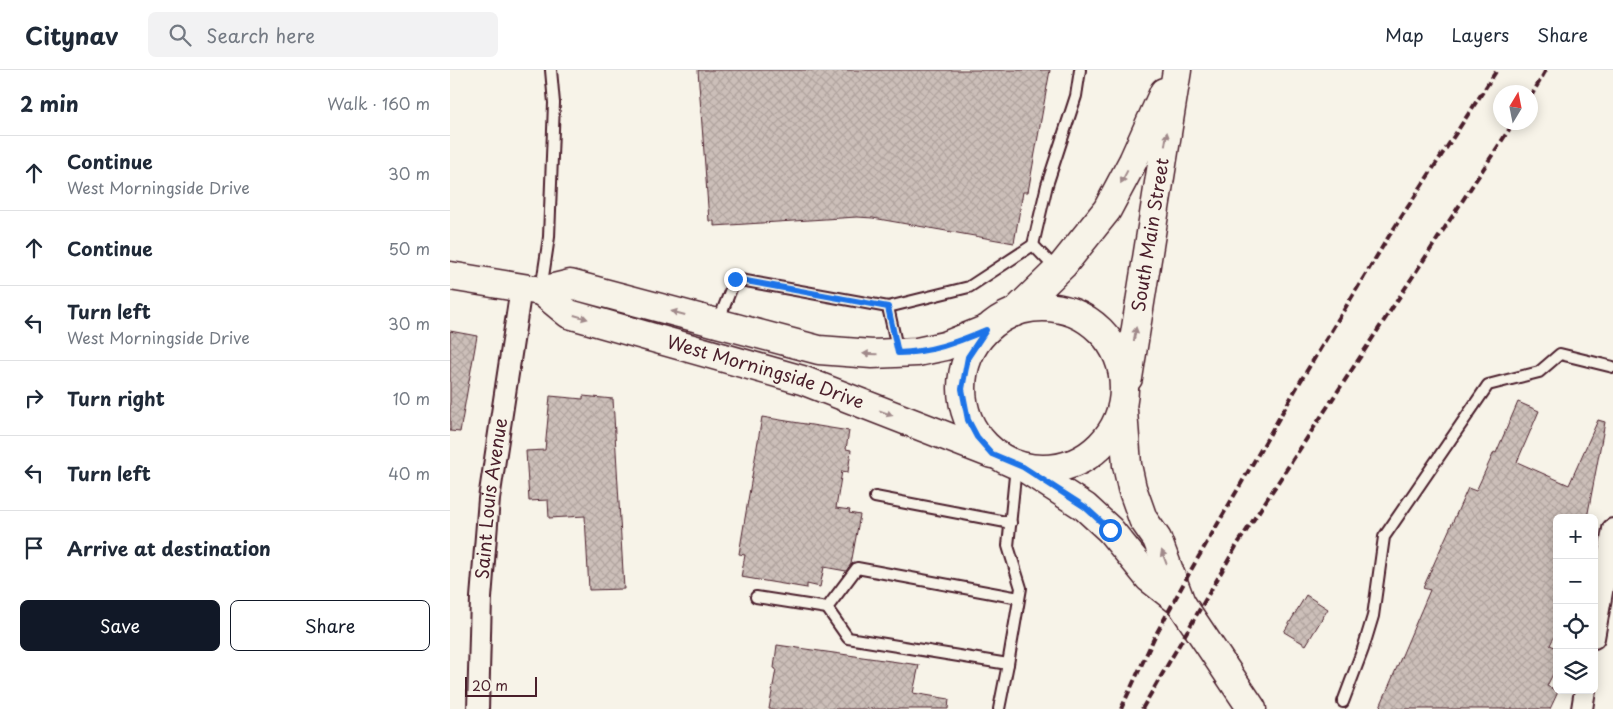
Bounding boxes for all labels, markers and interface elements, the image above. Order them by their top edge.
search box [148,12,498,57]
text: Citynav [25,17,118,53]
icon: search [166,21,194,49]
text: Search here [206,21,315,49]
text: Map [1385,21,1424,48]
text: Layers [1452,21,1509,48]
text: Share [1537,21,1588,48]
north arrow [1493,85,1538,130]
text: 2 min [20,87,79,119]
text: Walk · 160 m [327,91,430,115]
one-way arrow [1162,130,1170,146]
text: Continue [67,147,153,175]
street label: South Main Street [1124,156,1175,313]
icon: ahead [20,159,48,187]
text: 30 m [388,161,430,185]
one-way arrow [1120,170,1128,185]
text: West Morningside Drive [67,175,250,199]
icon: ahead [20,234,48,262]
text: Continue [67,234,153,262]
text: 50 m [389,236,430,260]
route end [724,268,747,291]
text: Turn left [67,297,151,325]
icon: left [20,309,48,337]
one-way arrow [670,309,686,317]
text: 30 m [388,311,430,335]
one-way arrow [574,314,589,322]
text: West Morningside Drive [67,325,250,349]
one-way arrow [1131,325,1139,341]
street label: West Morningside Drive [664,327,868,415]
one-way arrow [862,349,878,357]
icon: right [20,384,48,412]
text: Turn right [67,384,165,412]
text: 10 m [393,386,430,410]
one-way arrow [879,409,894,417]
street label: Saint Louis Avenue [468,416,513,580]
icon: left [20,459,48,487]
text: Turn left [67,459,151,487]
text: 40 m [388,461,430,485]
map controls [1553,514,1598,694]
button: + [1553,514,1598,559]
route start [1099,519,1122,542]
icon: arrive [20,534,48,562]
text: Arrive at destination [67,534,271,562]
one-way arrow [1160,550,1167,565]
button: − [1553,559,1598,604]
button: Save [20,600,220,651]
button: Share [230,600,430,651]
button: locate [1553,604,1598,649]
button: layers [1553,649,1598,694]
scale bar [465,674,538,697]
text: 20 m [472,675,508,696]

